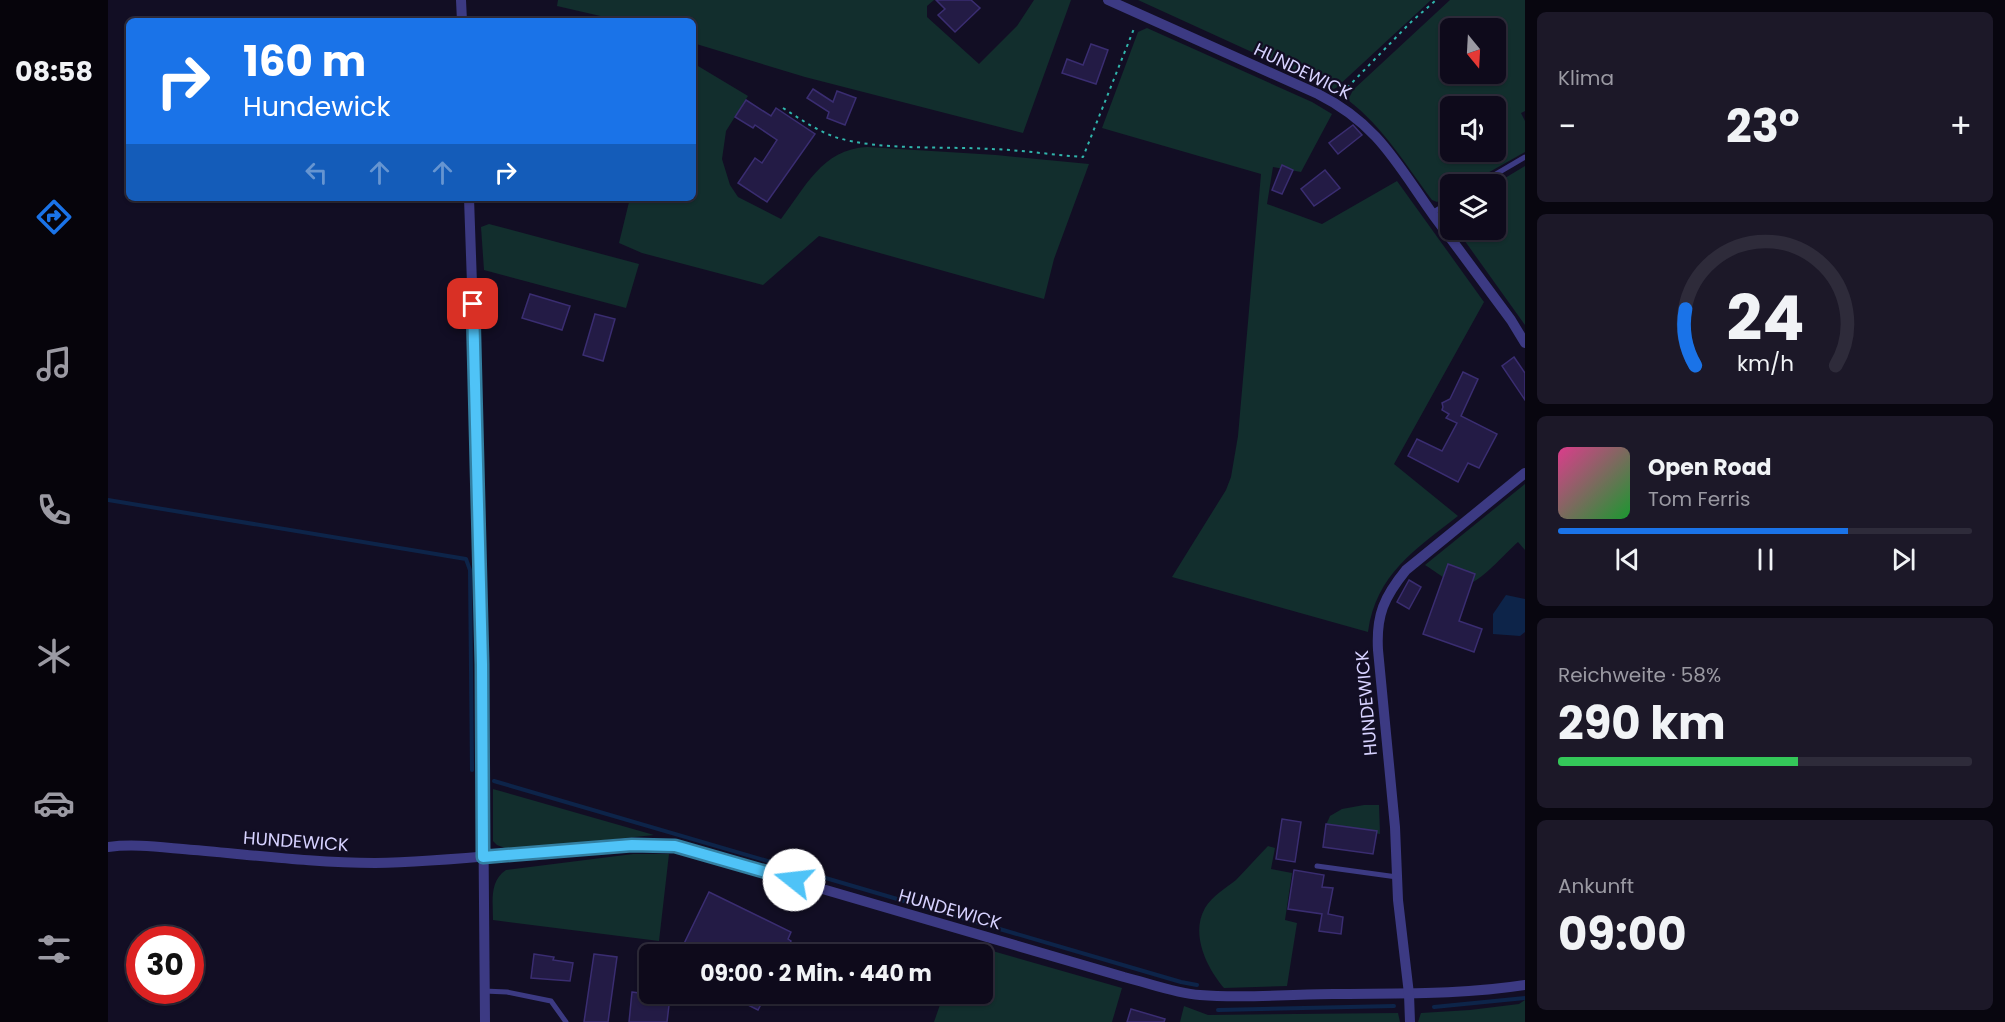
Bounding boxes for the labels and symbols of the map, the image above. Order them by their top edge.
north arrow [1440,18,1506,84]
street label: HUNDEWICK [1250,37,1356,106]
pin [447,278,498,329]
street label: HUNDEWICK [1349,649,1383,757]
street label: HUNDEWICK [242,825,350,857]
position arrow [762,848,826,912]
street label: HUNDEWICK [896,882,1005,936]
speed limit sign: 30 [126,926,204,1004]

